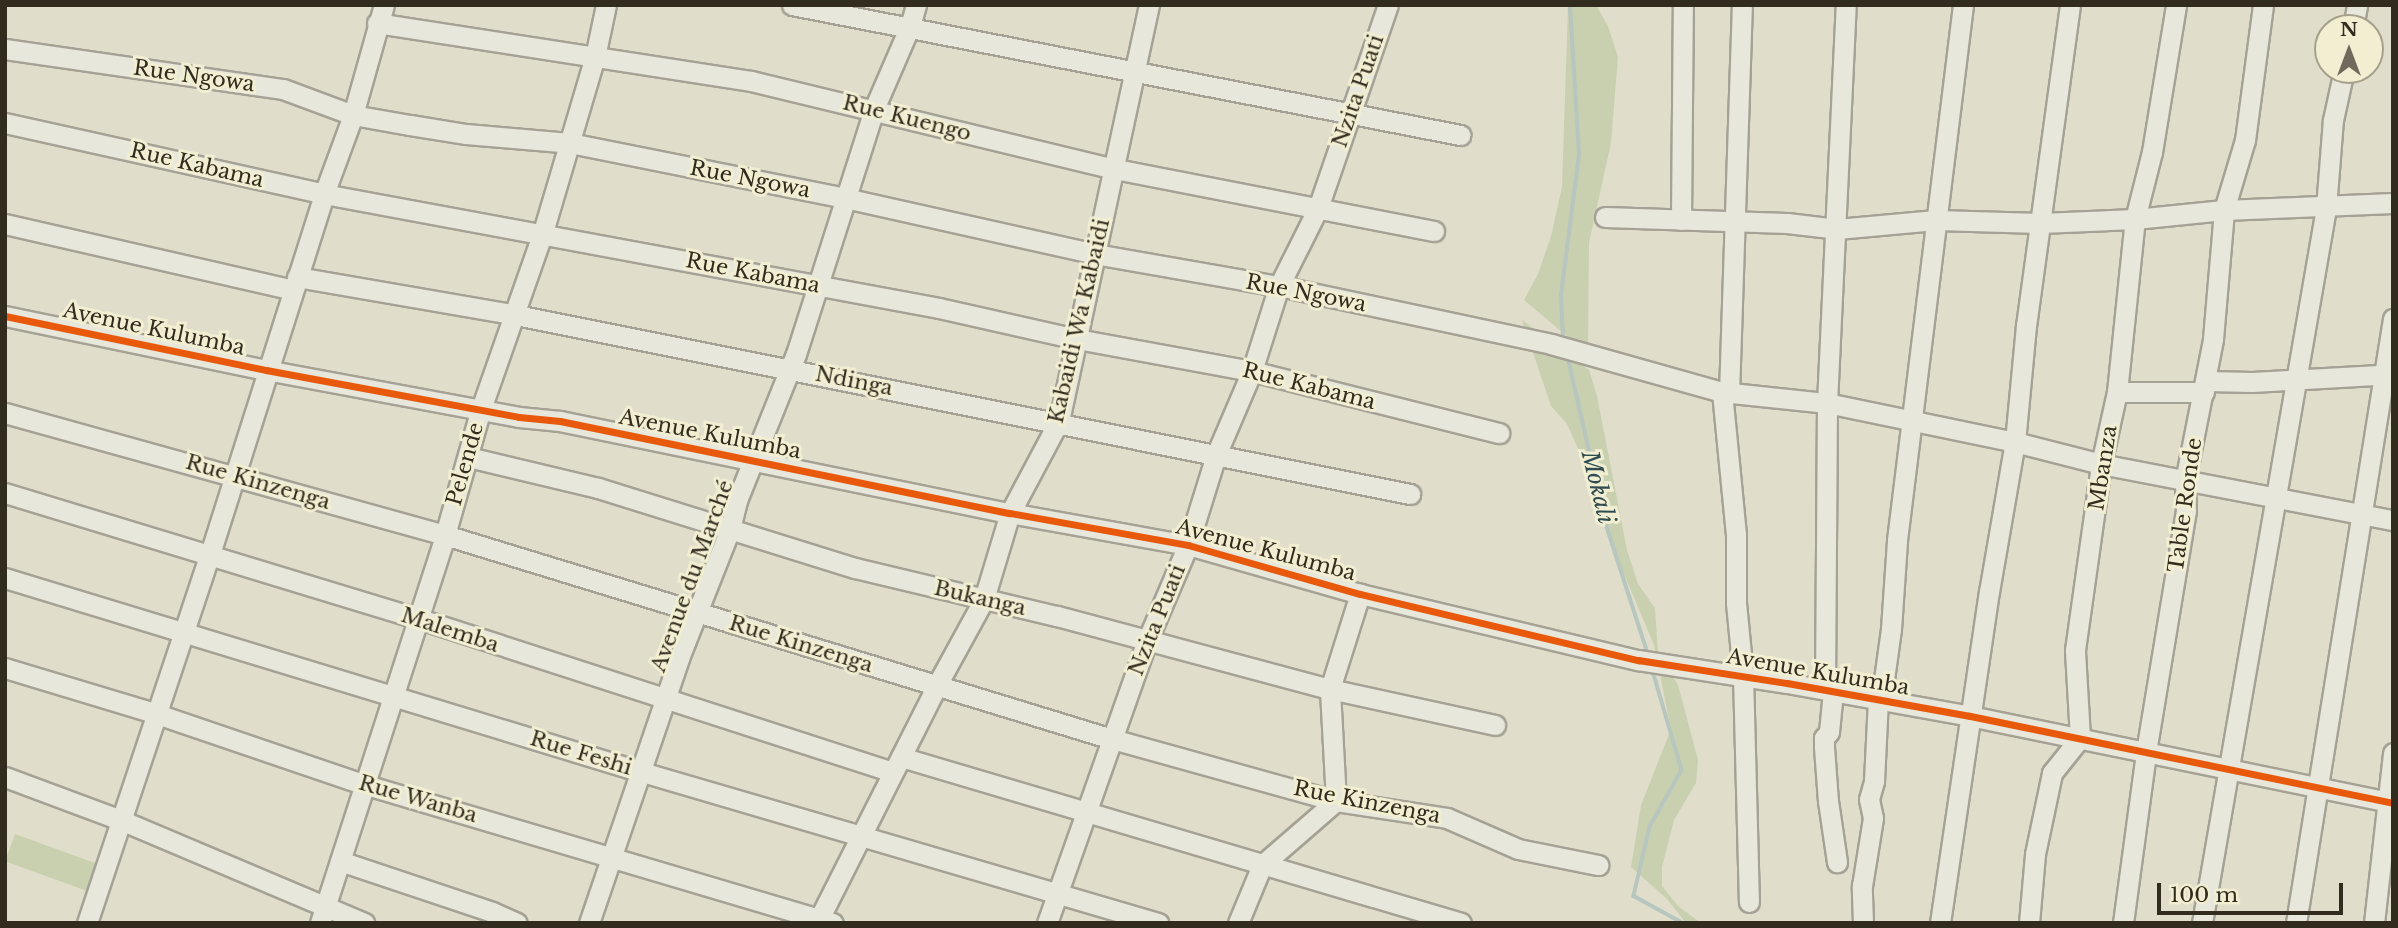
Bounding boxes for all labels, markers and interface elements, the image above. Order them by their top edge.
north arrow [2314,14,2384,84]
text: N [2340,18,2358,41]
street label: Nzita Puati [1327,31,1389,151]
street label: Rue Ngowa [132,55,256,97]
street label: Rue Kuengo [840,90,974,146]
street label: Rue Kabama [128,137,266,193]
street label: Rue Ngowa [688,155,812,203]
street label: Kabaidi Wa Kabaidi [1043,216,1115,426]
street label: Rue Kabama [684,248,822,298]
street label: Rue Ngowa [1244,269,1368,317]
street label: Avenue Kulumba [61,297,247,361]
street label: Rue Kabama [1240,357,1378,415]
street label: Ndinga [813,361,895,401]
street label: Avenue Kulumba [617,404,803,464]
street label: Pelende [441,419,489,509]
street label: Mbanza [2084,424,2122,512]
street label: Table Ronde [2163,436,2207,574]
water label: Mokali [1576,447,1620,527]
street label: Rue Kinzenga [183,449,333,515]
street label: Avenue du Marché [646,477,738,675]
street label: Avenue Kulumba [1173,514,1359,586]
street label: Nzita Puati [1123,561,1191,679]
street label: Bukanga [932,575,1028,621]
street label: Malemba [398,602,502,658]
street label: Rue Kinzenga [726,610,876,678]
street label: Avenue Kulumba [1725,644,1911,700]
street label: Rue Feshi [527,726,635,780]
street label: Rue Wanba [355,770,481,828]
street label: Rue Kinzenga [1291,775,1443,829]
scale bar [2160,869,2346,913]
text: 100 m [2170,882,2238,908]

